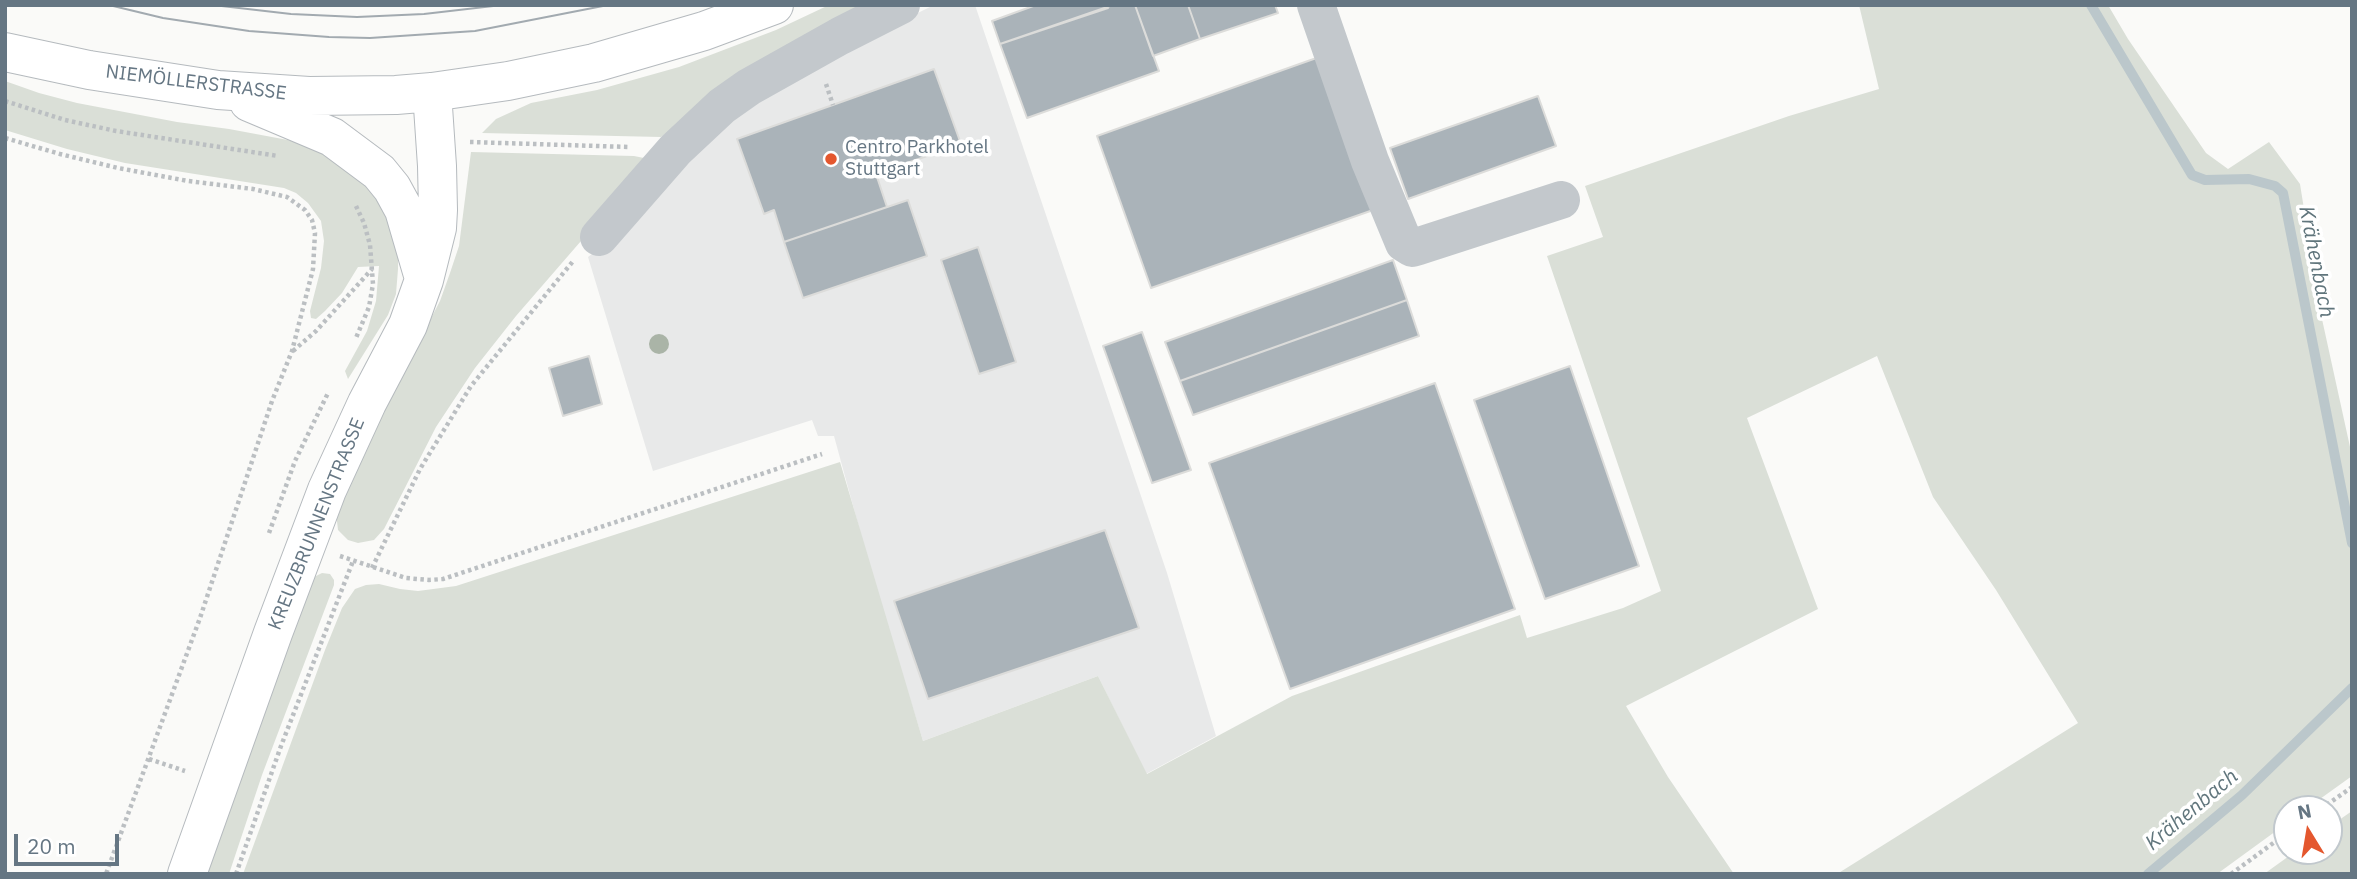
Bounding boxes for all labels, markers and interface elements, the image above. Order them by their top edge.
street label: NIEMÖLLERSTRASSE [104,61,288,105]
place label: Centro Parkhotel Stuttgart [845,137,989,181]
marker: Centro Parkhotel Stuttgart [823,151,839,167]
water label: Krähenbach [2293,204,2339,320]
street label: KREUZBRUNNENSTRASSE [264,415,370,633]
water label: Krähenbach [2141,764,2243,856]
north arrow [2273,795,2343,865]
text: N [2295,798,2313,824]
scale bar [18,820,122,864]
text: 20 m [27,832,76,860]

